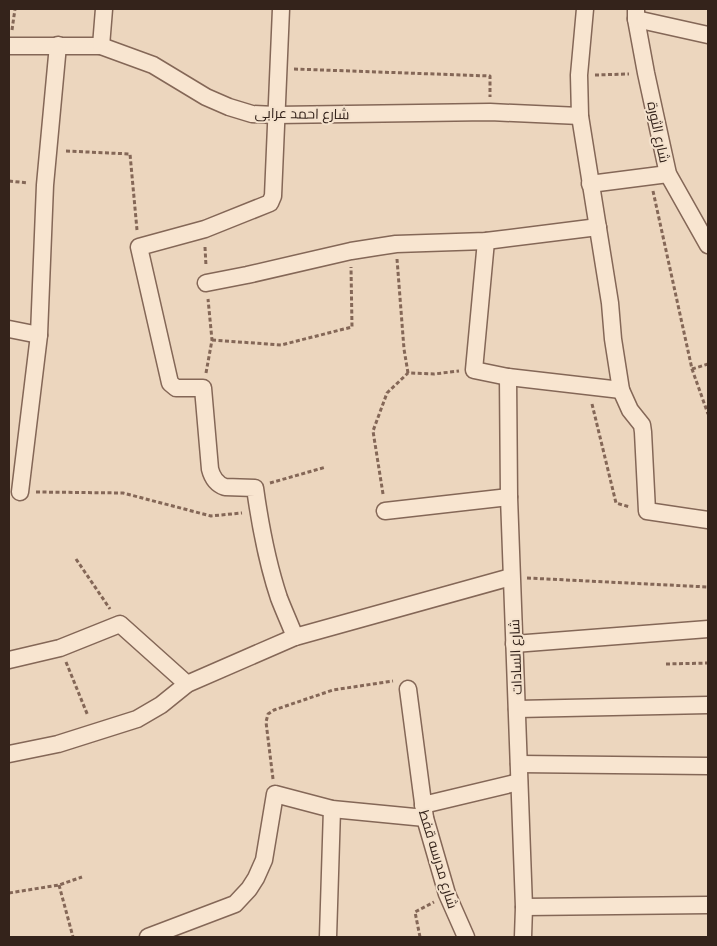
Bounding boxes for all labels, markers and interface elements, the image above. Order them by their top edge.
street label: شارع الثورة [643,100,675,164]
street label: شارع احمد عرابى [254,103,350,123]
street label: شارع السادات [504,619,526,695]
street label: شارع مدرسه قفط [415,807,463,911]

